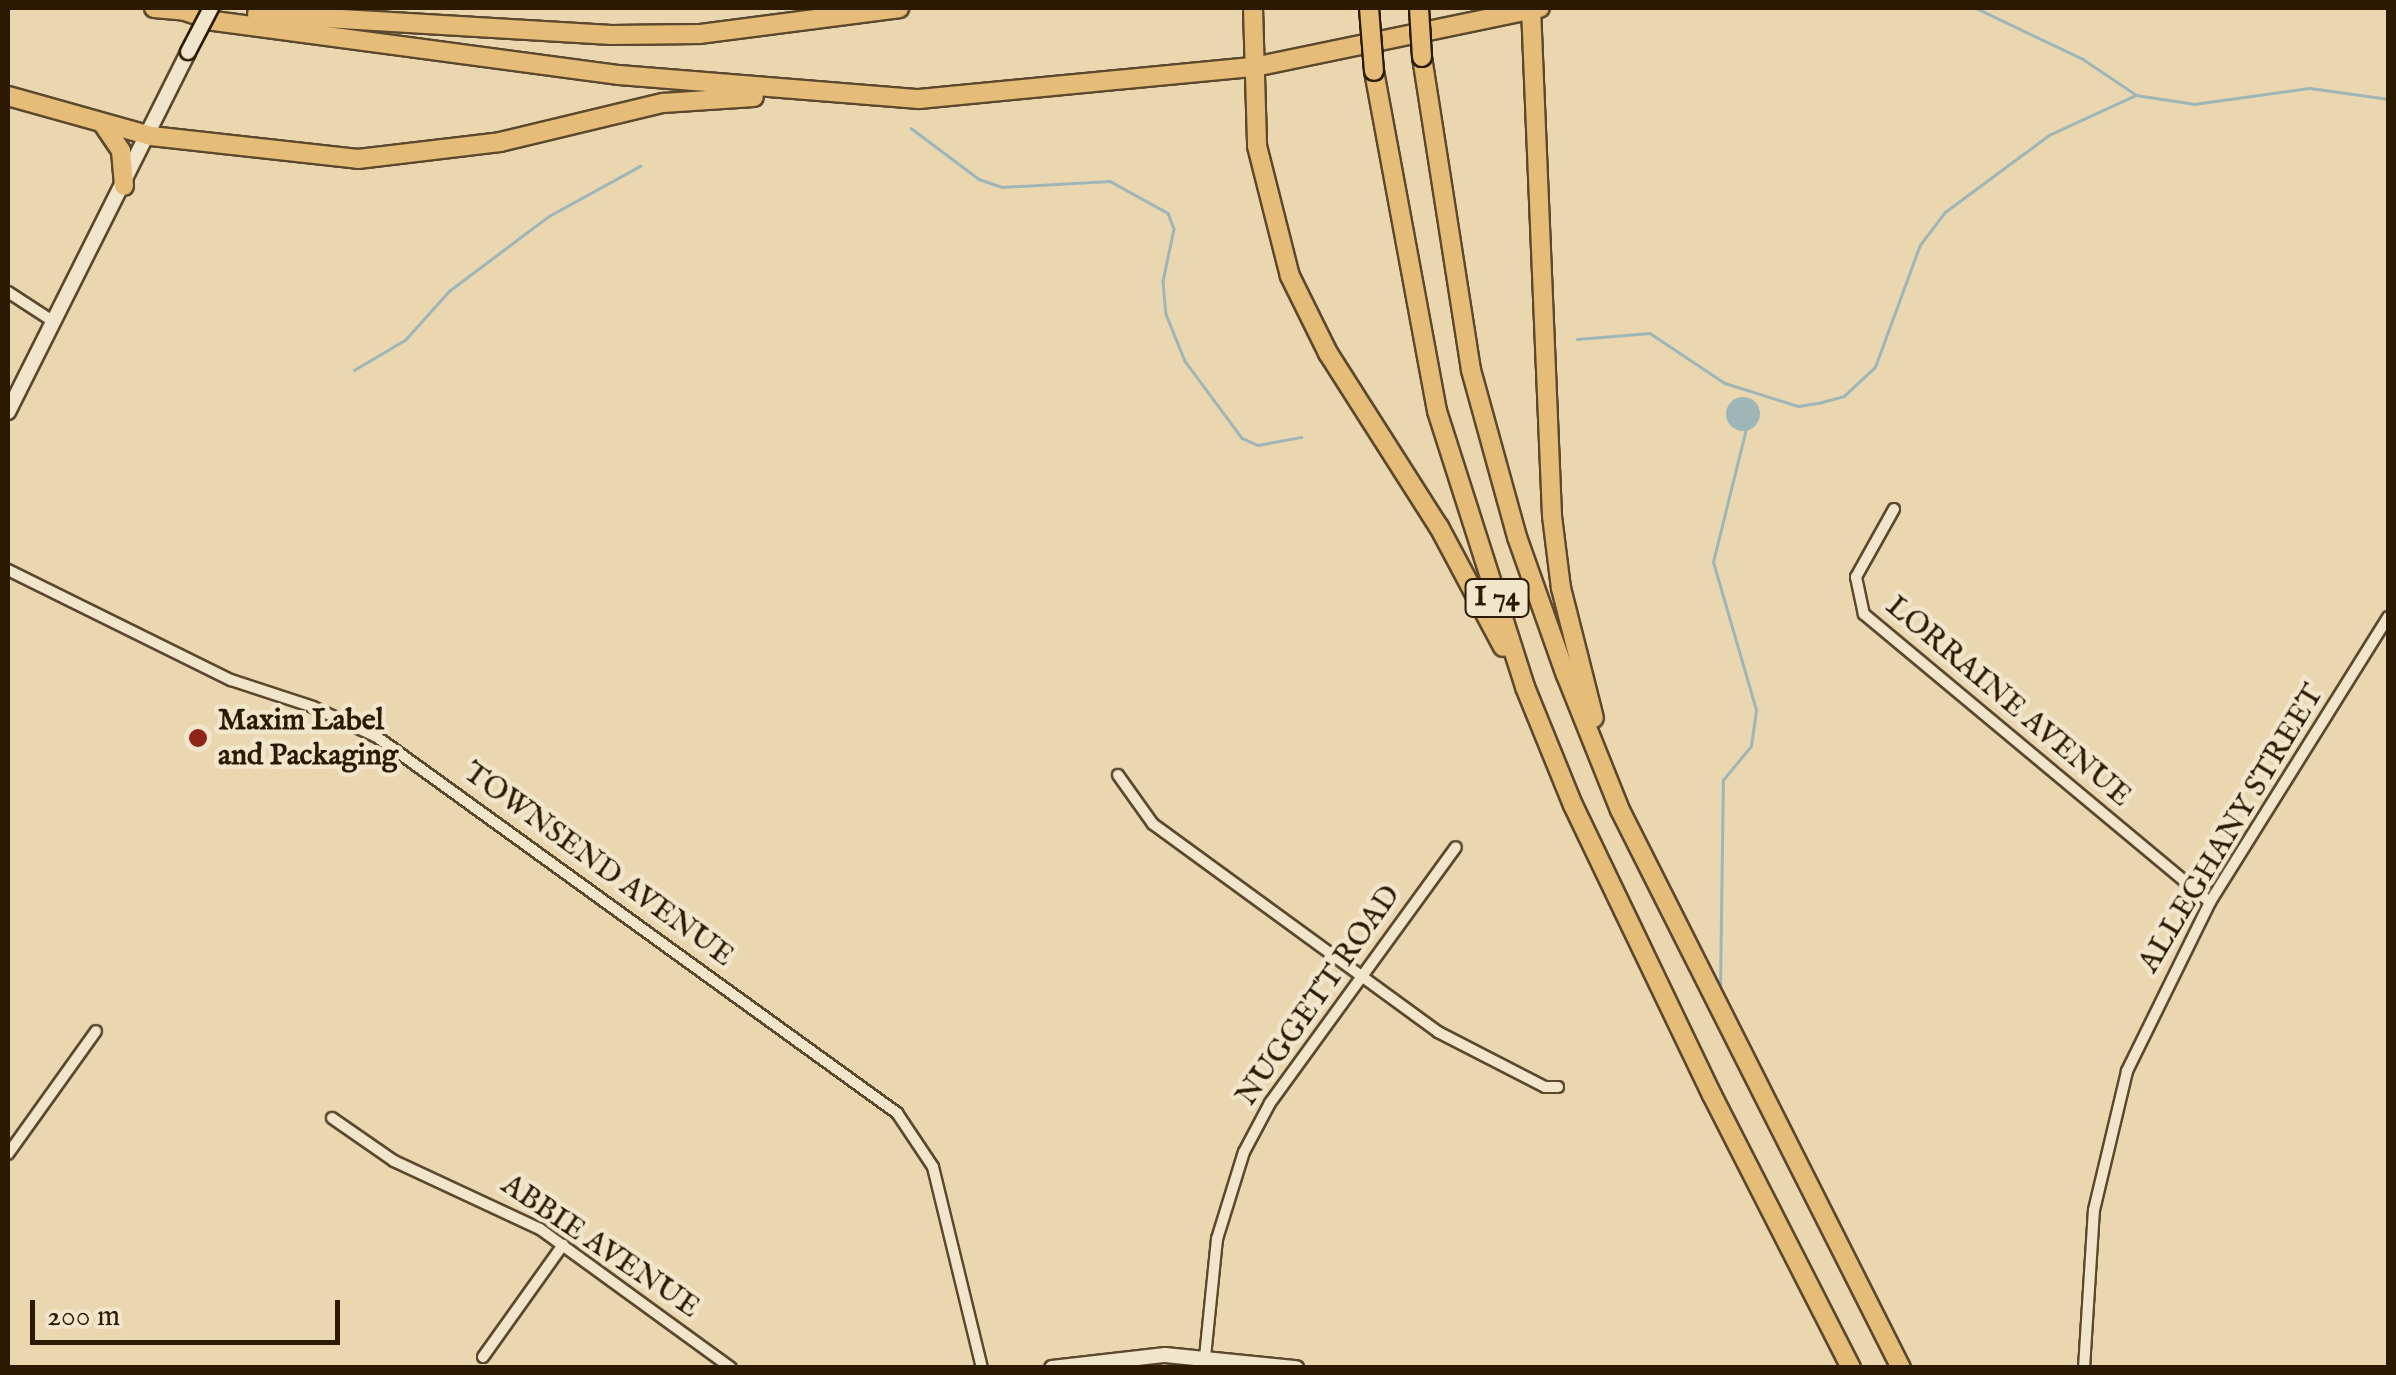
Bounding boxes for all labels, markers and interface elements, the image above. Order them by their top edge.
road number: I 74 [1464,575,1530,621]
street label: LORRAINE AVENUE [1878,589,2138,815]
street label: ALLEGHANY STREET [2132,678,2332,980]
place label: Maxim Label and Packaging [218,703,398,774]
marker: Maxim Label and Packaging [187,727,209,749]
street label: TOWNSEND AVENUE [456,755,740,975]
street label: NUGGETT ROAD [1229,879,1409,1113]
street label: ABBIE AVENUE [494,1167,706,1327]
scale bar [35,1280,345,1342]
text: 200 m [47,1298,120,1336]

